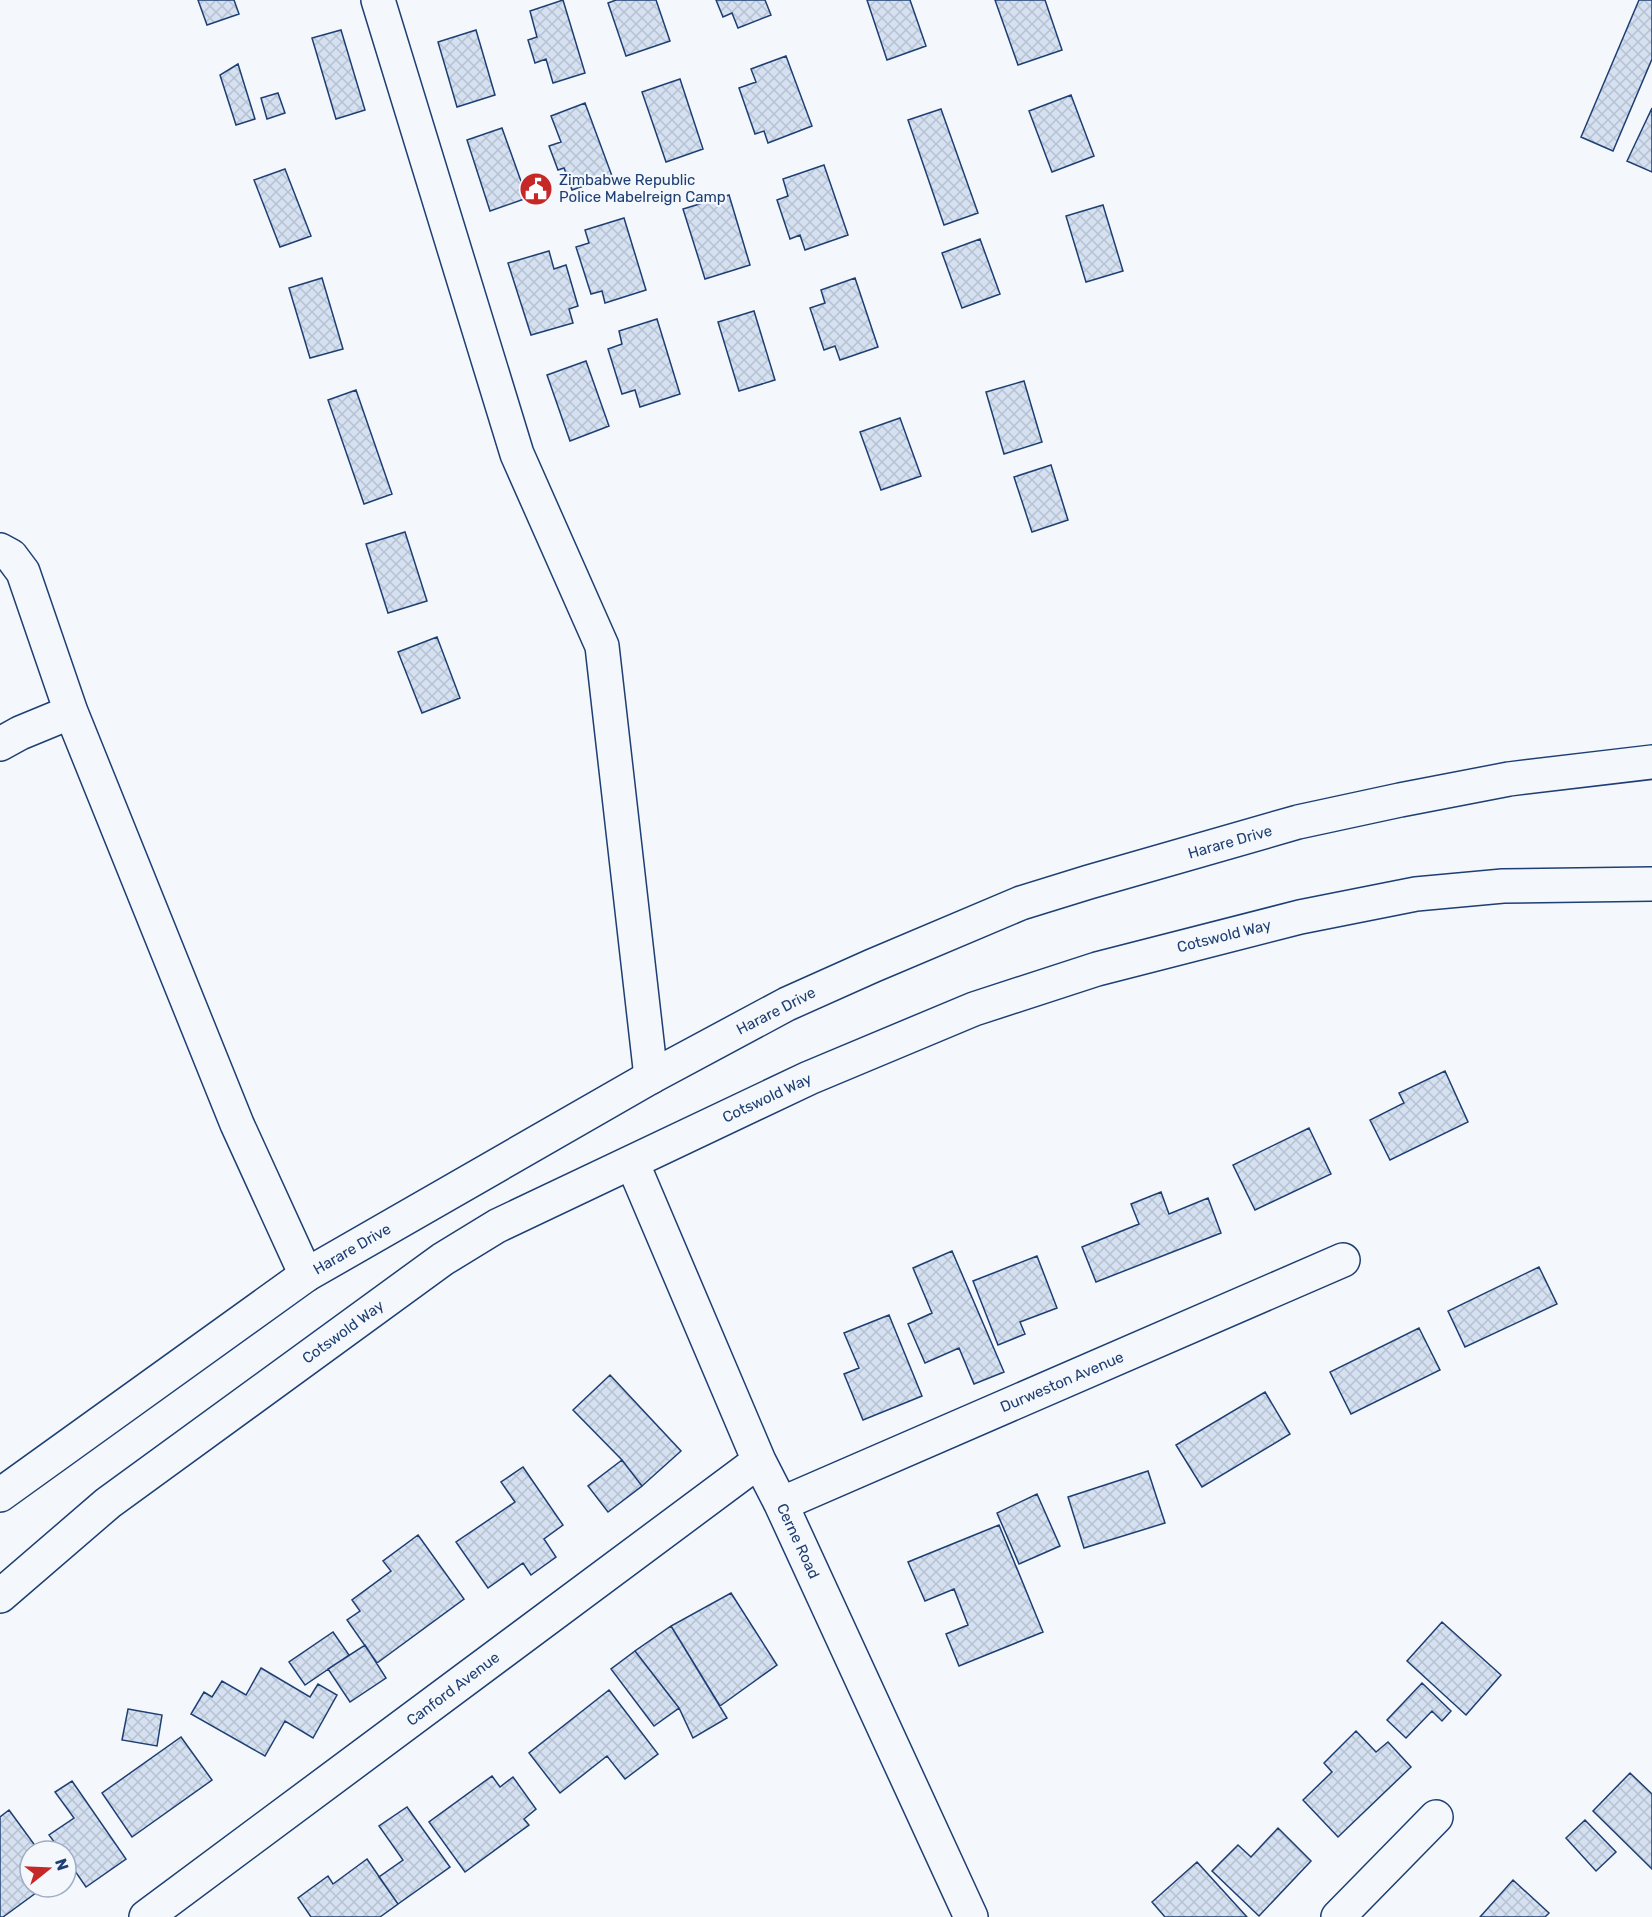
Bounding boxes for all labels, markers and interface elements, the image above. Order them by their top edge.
public building icon: Zimbabwe Republic Police Mabelreign Camp [518,171,554,207]
place label: Zimbabwe Republic Police Mabelreign Camp [559,171,726,206]
street label: Harare Drive [1186,821,1274,863]
street label: Cotswold Way [1175,916,1273,956]
street label: Harare Drive [733,983,819,1039]
street label: Cotswold Way [720,1069,814,1127]
street label: Harare Drive [310,1220,394,1278]
street label: Cotswold Way [299,1296,387,1368]
street label: Durweston Avenue [998,1348,1126,1416]
street label: Cerne Road [773,1501,823,1581]
street label: Canford Avenue [403,1648,503,1730]
north arrow [18,1839,78,1899]
text: N [51,1856,73,1873]

